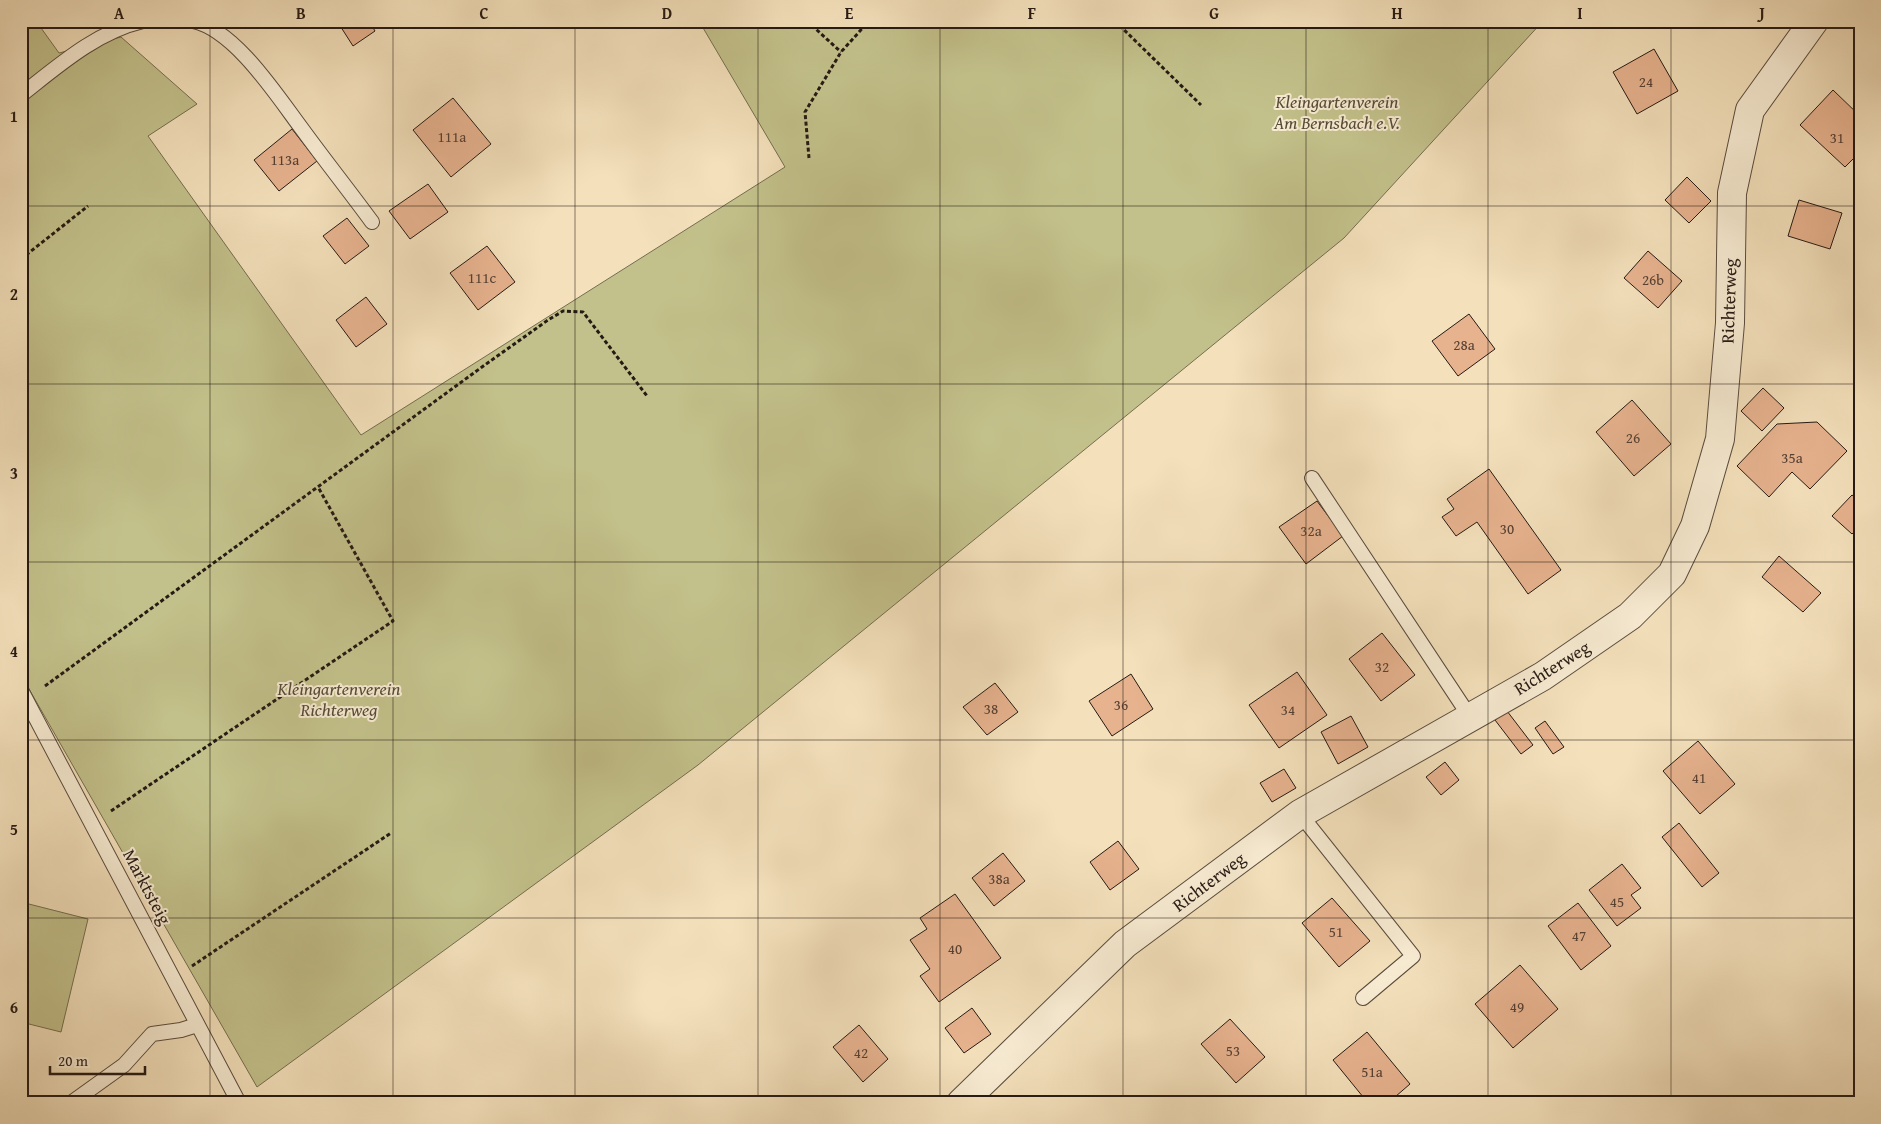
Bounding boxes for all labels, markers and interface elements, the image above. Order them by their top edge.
text: A [114,1,125,25]
text: B [296,1,306,25]
text: C [479,1,489,25]
text: D [662,1,672,25]
text: E [845,1,854,25]
text: F [1028,1,1036,25]
text: G [1209,1,1219,25]
text: H [1391,1,1403,25]
text: I [1577,1,1583,25]
text: J [1756,1,1765,25]
house number: 24 [1639,71,1653,92]
park label: Kleingartenverein Am Bernsbach e.V. [1273,88,1400,136]
text: 1 [10,104,18,128]
house number: 111a [438,126,466,147]
house number: 31 [1830,127,1844,148]
house number: 113a [271,149,299,170]
street label: Richterweg [1714,258,1743,344]
house number: 111c [468,267,497,288]
house number: 26b [1642,269,1664,290]
text: 2 [10,282,18,306]
house number: 28a [1453,334,1475,355]
house number: 26 [1626,427,1640,448]
house number: 35a [1781,447,1803,468]
text: 3 [10,461,18,485]
house number: 30 [1500,518,1514,539]
house number: 32a [1300,520,1322,541]
street label: Richterweg [1508,634,1595,702]
text: 4 [10,639,18,663]
house number: 32 [1375,656,1389,677]
park label: Kleingartenverein Richterweg [277,675,400,723]
house number: 36 [1114,694,1128,715]
house number: 38 [984,698,998,719]
house number: 34 [1281,699,1295,720]
house number: 41 [1692,767,1706,788]
text: 5 [10,817,18,841]
street label: Marktsteig [116,844,179,929]
street label: Richterweg [1167,845,1251,918]
house number: 38a [988,868,1010,889]
house number: 45 [1610,891,1624,912]
house number: 51 [1329,921,1343,942]
house number: 47 [1572,925,1586,946]
house number: 40 [948,938,962,959]
text: 6 [10,995,18,1019]
house number: 49 [1510,996,1524,1017]
house number: 53 [1226,1040,1240,1061]
house number: 42 [854,1042,868,1063]
scale bar [50,1044,145,1076]
text: 20 m [58,1050,89,1071]
house number: 51a [1361,1061,1383,1082]

